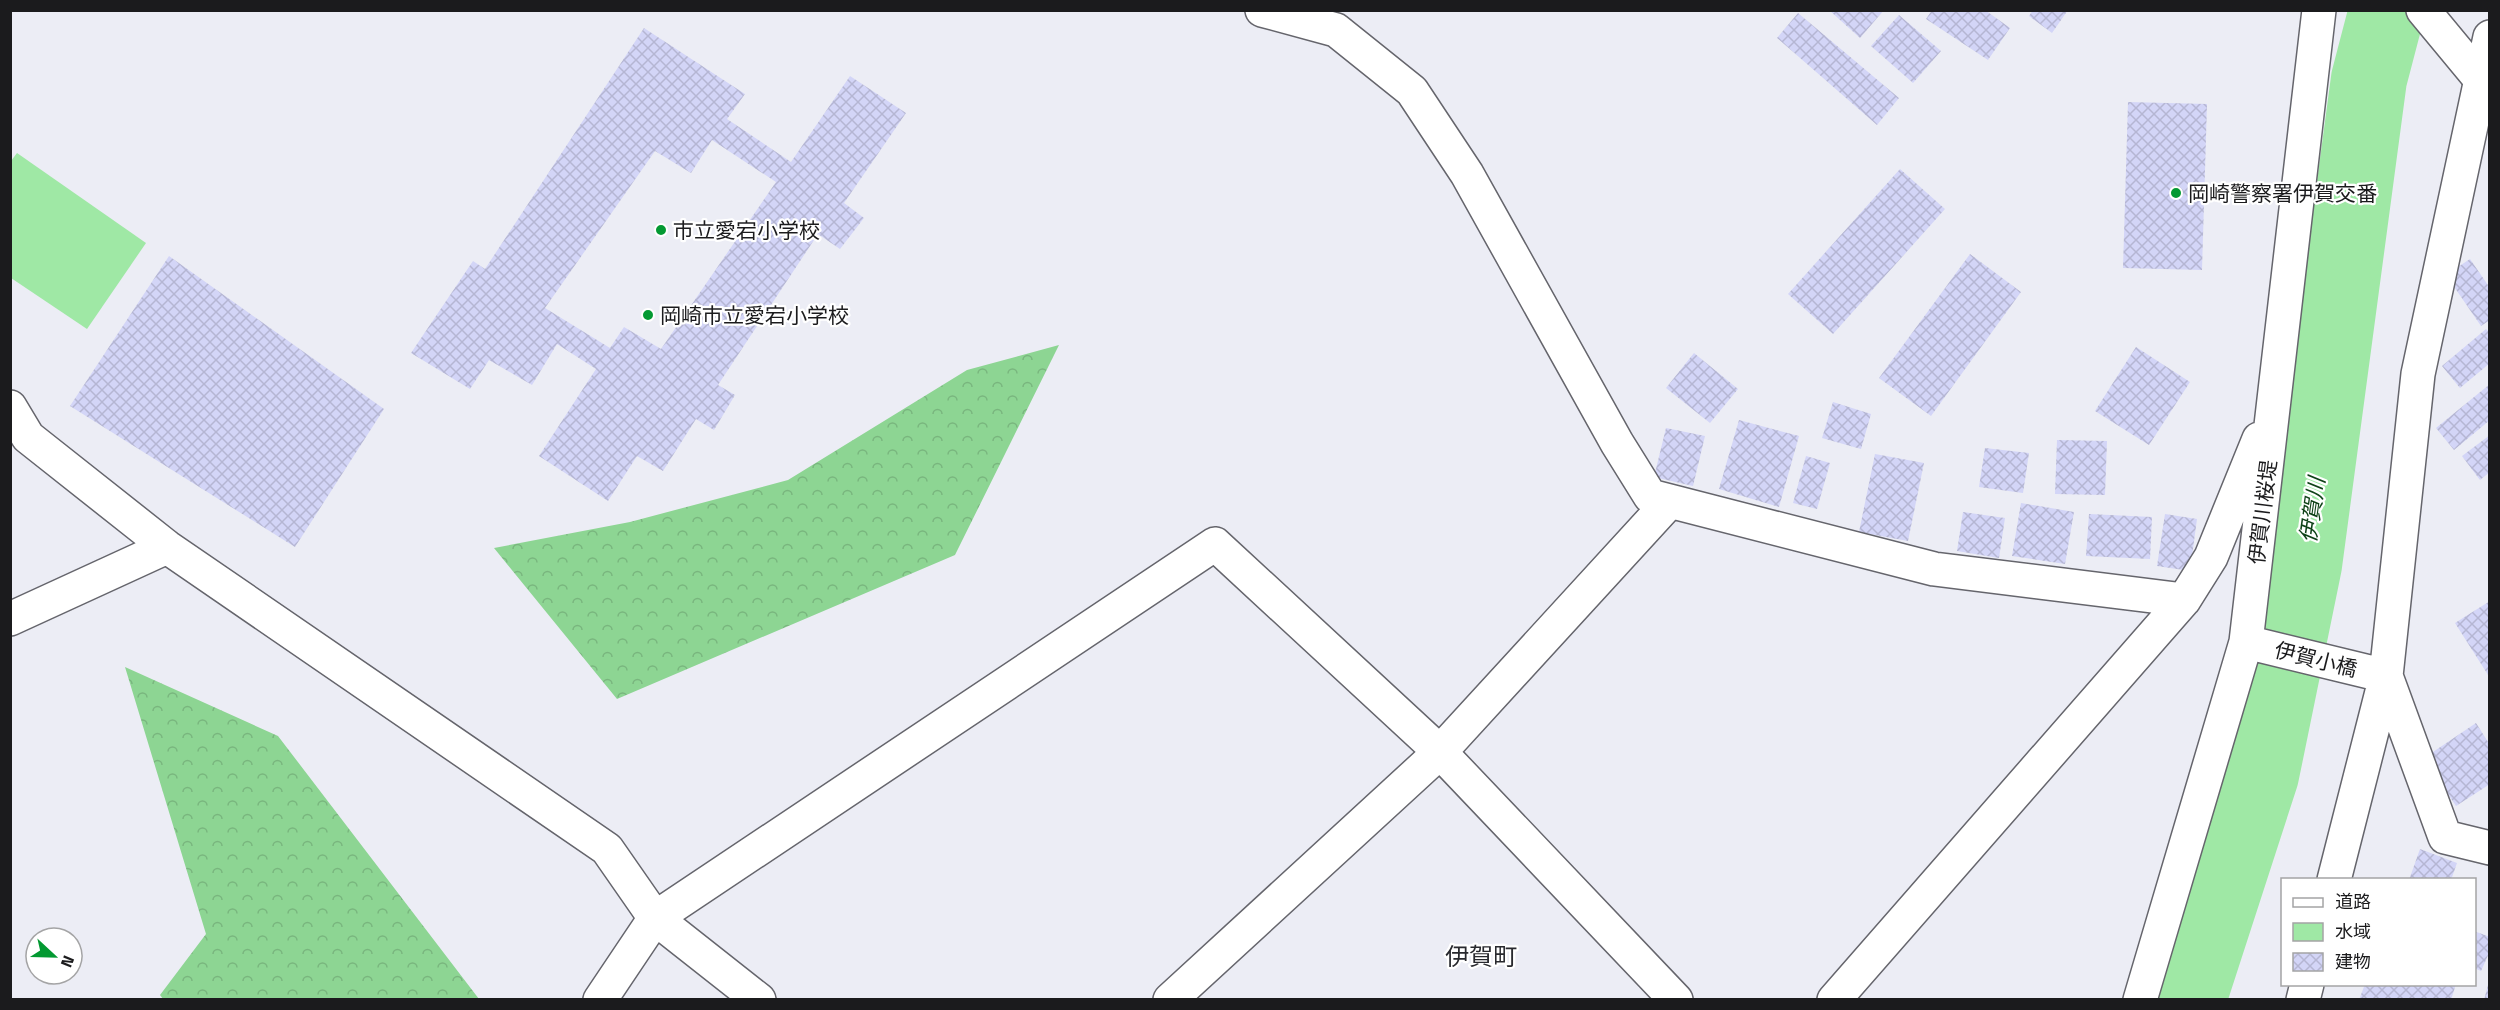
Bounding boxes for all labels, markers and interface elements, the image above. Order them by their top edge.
place label: 岡崎警察署伊賀交番 [2188,177,2377,209]
marker: 岡崎警察署伊賀交番 [2169,186,2183,200]
place label: 市立愛宕小学校 [673,214,820,246]
marker: 市立愛宕小学校 [654,223,668,237]
place label: 岡崎市立愛宕小学校 [660,299,849,331]
marker: 岡崎市立愛宕小学校 [641,308,655,322]
street label: 伊賀川桜堤 [2240,458,2284,566]
water label: 伊賀川 [2291,473,2334,545]
street label: 伊賀小橋 [2271,633,2361,685]
legend [2281,878,2476,986]
text: 道路 [2335,888,2371,915]
text: 水域 [2335,918,2371,945]
north arrow [24,926,84,986]
district label: 伊賀町 [1445,938,1517,974]
text: 建物 [2335,948,2371,975]
text: N [55,952,81,971]

